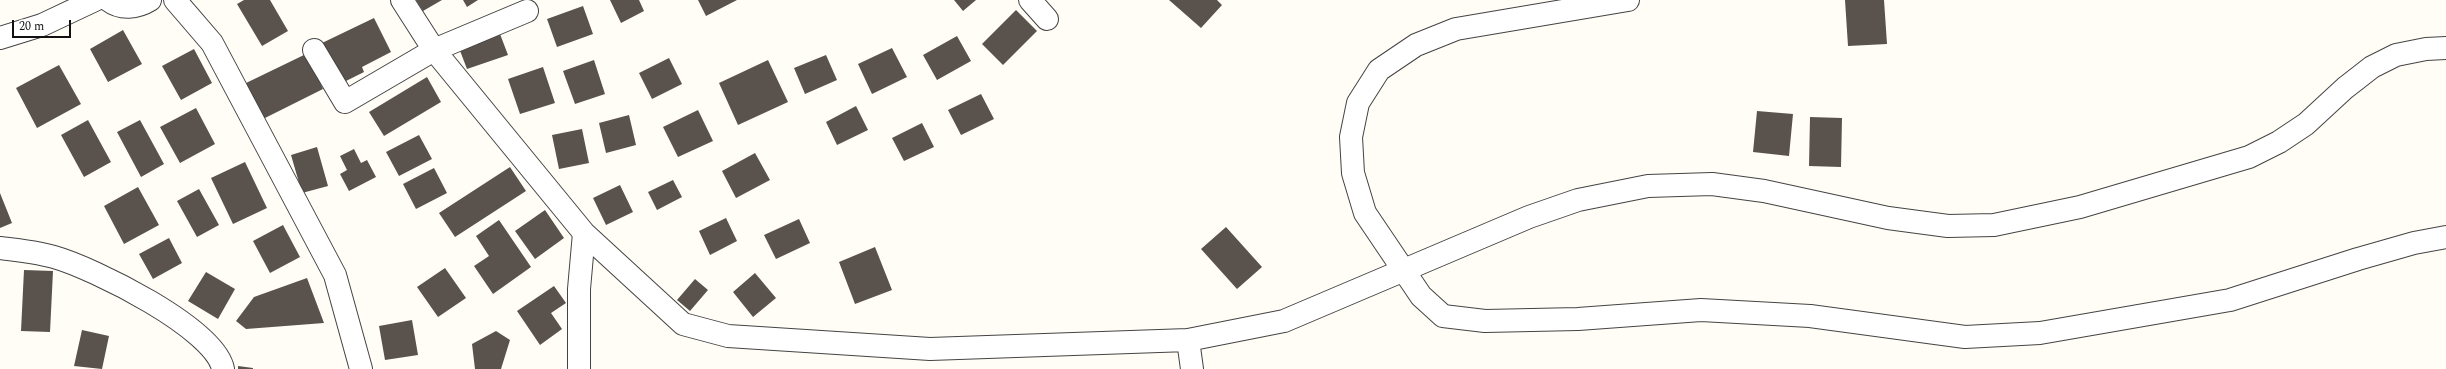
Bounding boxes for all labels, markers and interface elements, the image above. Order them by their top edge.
scale bar [14,12,73,38]
text: 20 m [19,17,44,36]

